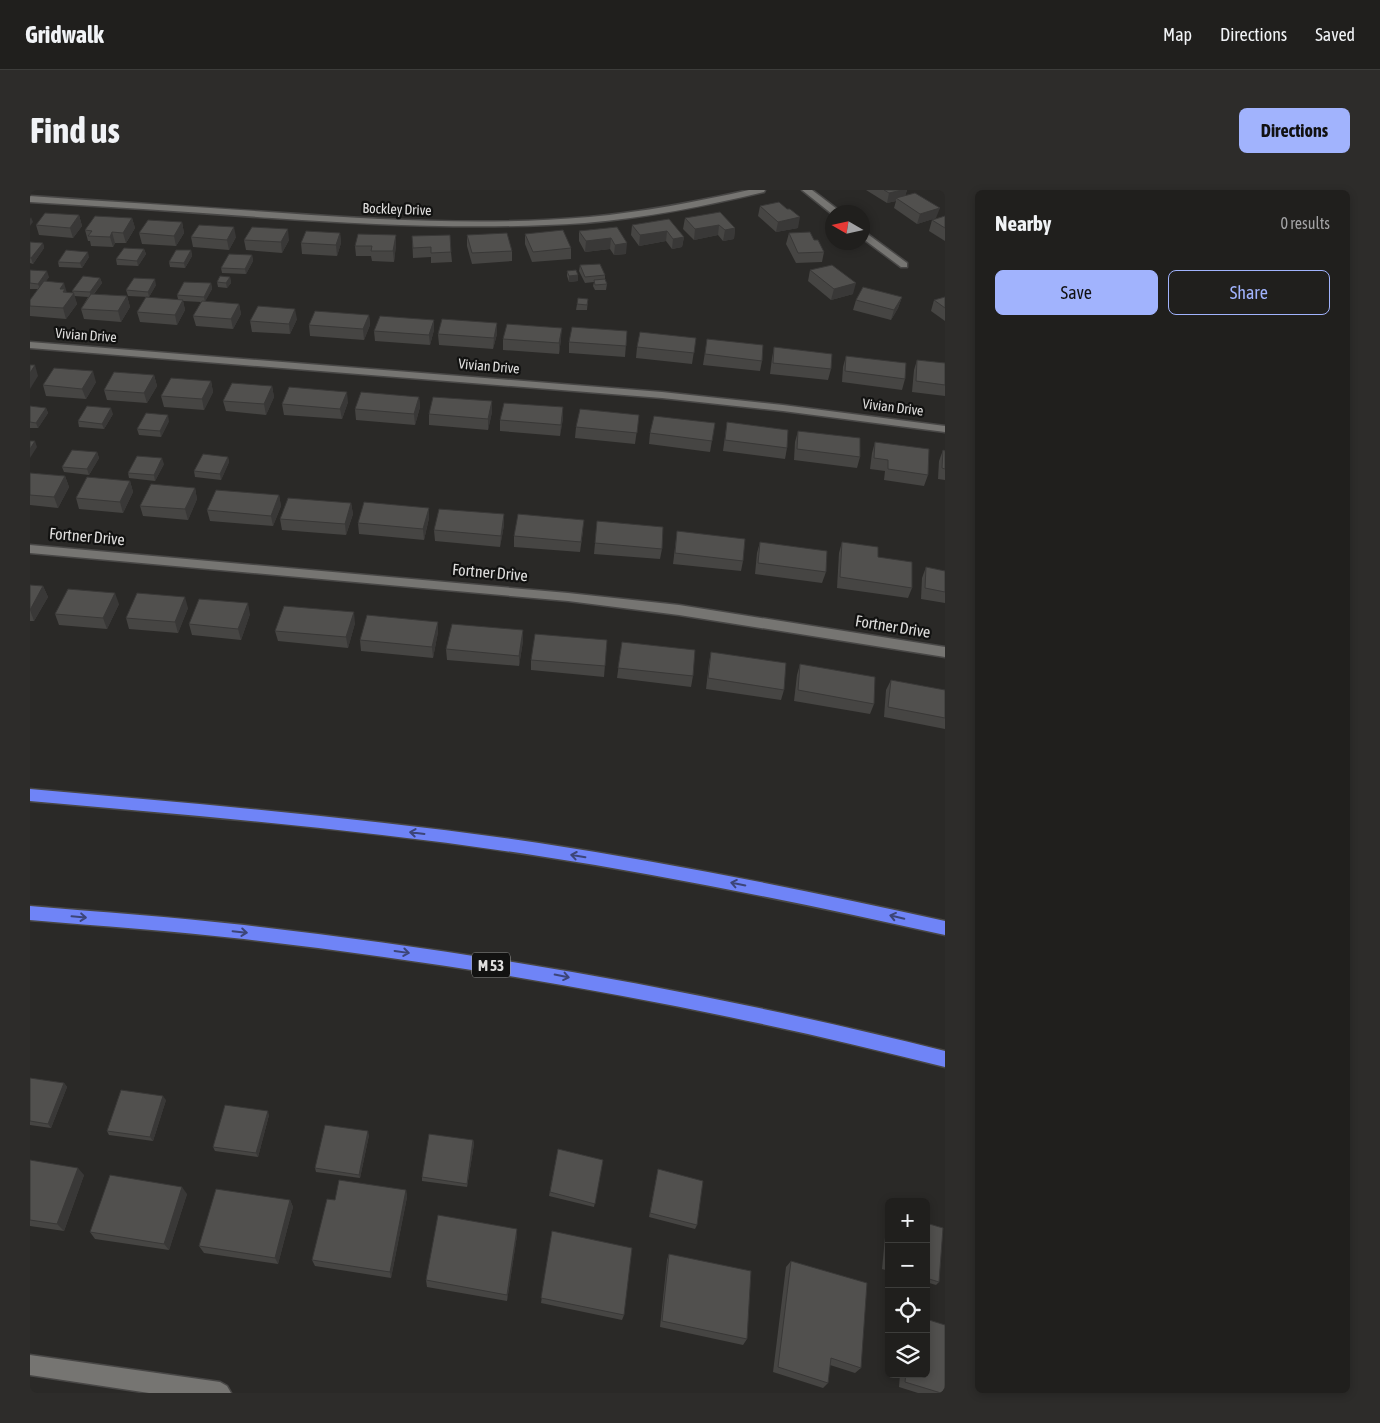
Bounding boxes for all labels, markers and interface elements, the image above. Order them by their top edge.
text: Gridwalk [25,21,104,48]
text: Map [1163,24,1192,45]
text: Directions [1220,24,1287,45]
text: Saved [1315,24,1355,45]
button: Directions [1239,108,1350,153]
text: Find us [30,110,120,150]
street label: Bockley Drive [362,200,432,218]
north arrow [825,205,870,250]
text: Nearby [995,211,1051,235]
text: 0 results [1280,214,1330,232]
button: Save [995,270,1158,315]
button: Share [1168,270,1330,315]
street label: Vivian Drive [55,325,117,345]
street label: Vivian Drive [458,355,520,377]
street label: Vivian Drive [862,395,924,419]
street label: Fortner Drive [48,524,126,548]
street label: Fortner Drive [451,560,529,584]
street label: Fortner Drive [854,611,932,641]
one-way arrow [410,828,426,838]
one-way arrow [571,850,587,860]
one-way arrow [731,879,747,889]
one-way arrow [70,912,86,922]
one-way arrow [890,912,906,921]
one-way arrow [232,927,248,937]
one-way arrow [393,948,409,958]
road number: M 53 [472,952,510,978]
one-way arrow [554,972,570,982]
map controls [885,1198,930,1378]
button: + [885,1198,930,1243]
button: − [885,1243,930,1288]
button: locate [885,1288,930,1333]
button: layers [885,1333,930,1378]

